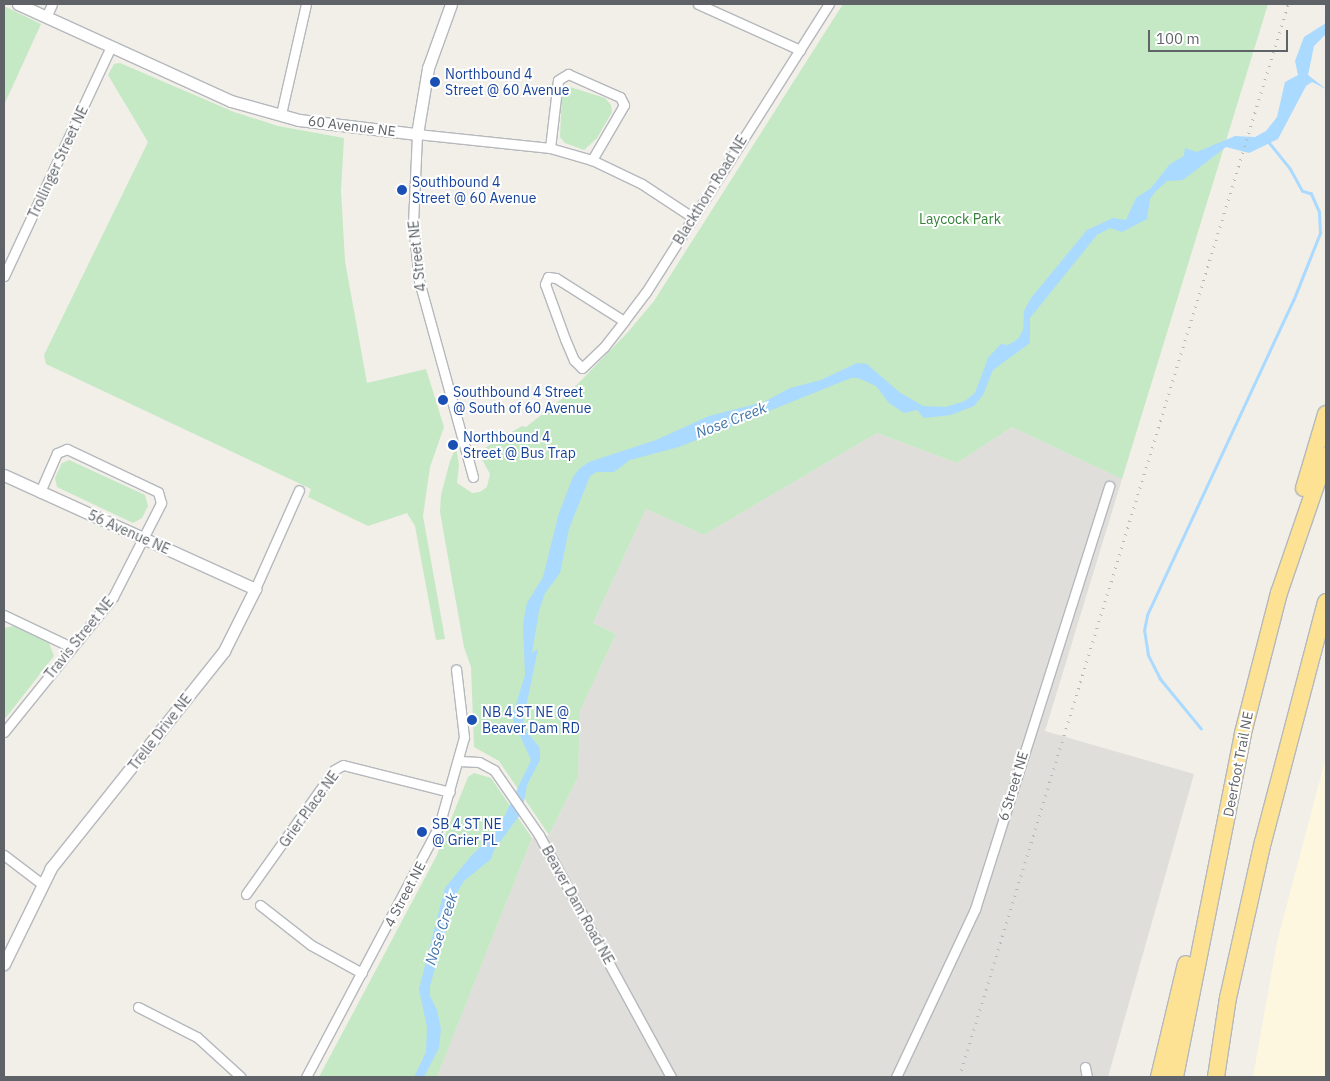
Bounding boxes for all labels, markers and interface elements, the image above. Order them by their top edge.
scale bar [1150,20,1290,52]
text: 100 m [1156,29,1200,48]
place label: Northbound 4 Street @ 60 Avenue [445,66,569,98]
marker: Northbound 4 Street @ 60 Avenue [429,76,441,88]
street label: Trollinger Street NE [25,103,91,221]
street label: 60 Avenue NE [307,112,397,140]
street label: Blackthorn Road NE [670,132,750,248]
place label: Southbound 4 Street @ 60 Avenue [412,174,536,206]
marker: Southbound 4 Street @ 60 Avenue [396,184,408,196]
park label: Laycock Park [919,211,1001,227]
street label: 4 Street NE [405,220,429,292]
place label: Southbound 4 Street @ South of 60 Avenue [453,384,591,417]
marker: Southbound 4 Street @ South of 60 Avenue [437,394,449,406]
water label: Nose Creek [693,398,769,442]
place label: Northbound 4 Street @ Bus Trap [463,429,576,462]
marker: Northbound 4 Street @ Bus Trap [447,439,459,451]
street label: 56 Avenue NE [85,506,173,558]
street label: Travis Street NE [41,594,117,682]
street label: Trelle Drive NE [125,690,195,774]
place label: NB 4 ST NE @ Beaver Dam RD [482,704,580,736]
street label: Deerfoot Trail NE [1220,710,1256,818]
marker: NB 4 ST NE @ Beaver Dam RD [466,714,478,726]
street label: 6 Street NE [995,749,1031,823]
street label: Grier Place NE [276,768,342,850]
place label: SB 4 ST NE @ Grier PL [432,816,502,849]
marker: SB 4 ST NE @ Grier PL [416,826,428,838]
street label: Beaver Dam Road NE [538,843,618,967]
street label: 4 Street NE [381,859,429,929]
water label: Nose Creek [421,891,461,967]

